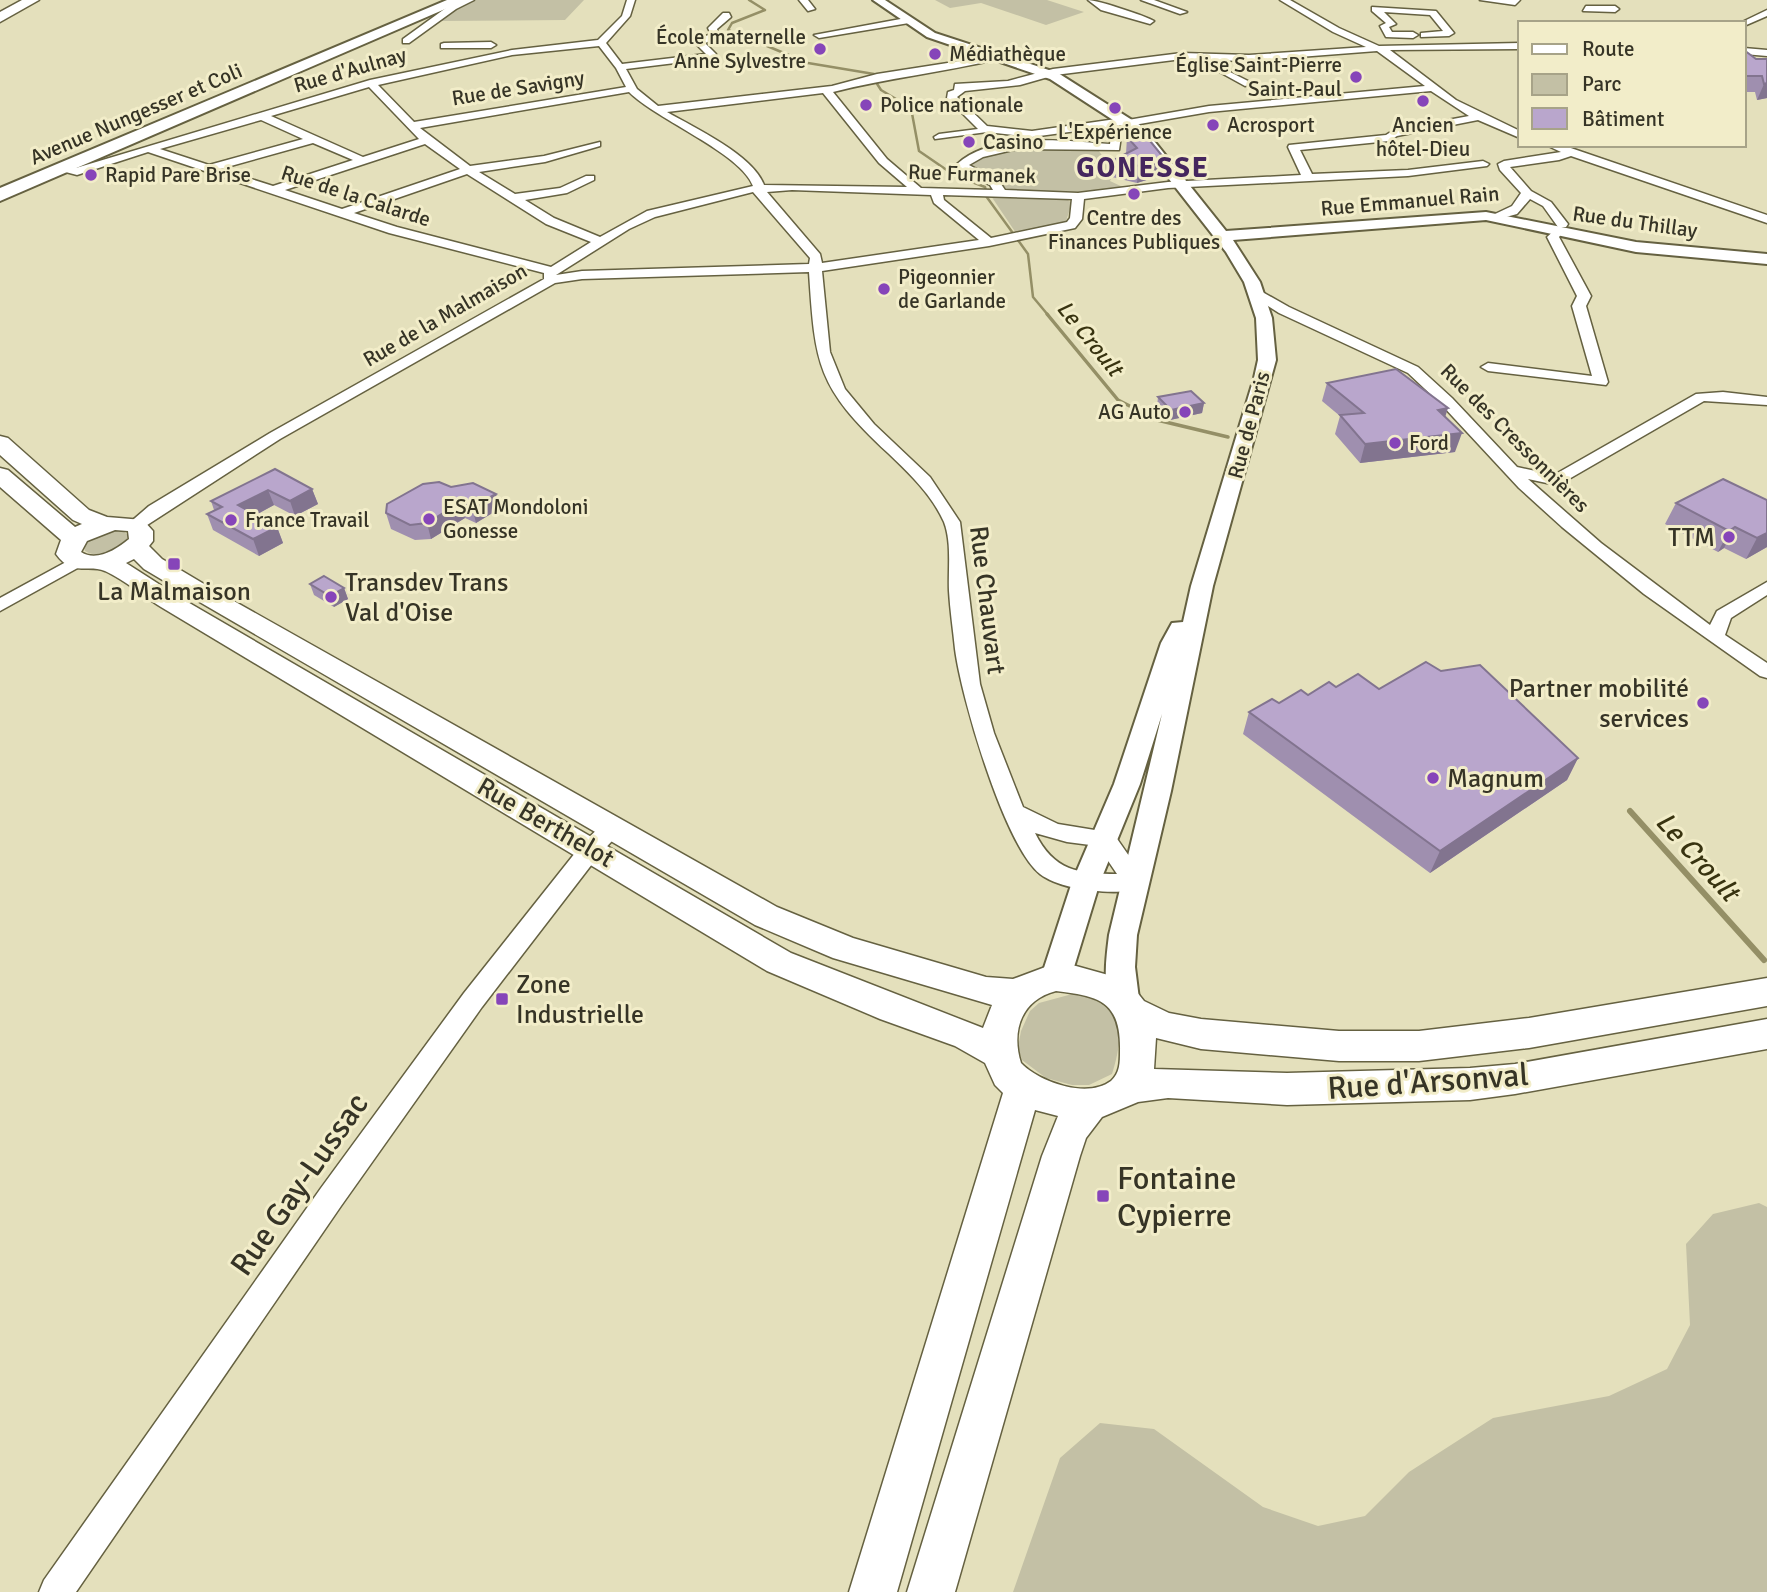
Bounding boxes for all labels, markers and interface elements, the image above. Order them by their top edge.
legend [1518,21,1746,147]
place label: École maternelle Anne Sylvestre [656,24,806,74]
text: Route [1582,36,1634,62]
street label: Rue d'Aulnay [291,41,410,98]
marker: École maternelle Anne Sylvestre [812,41,828,57]
place label: Médiathèque [949,41,1066,67]
marker: Médiathèque [927,46,943,62]
place label: Église Saint-Pierre Saint-Paul [1175,52,1342,102]
street label: Avenue Nungesser et Coli [26,57,246,171]
street label: Rue de Savigny [450,65,586,111]
marker: Église Saint-Pierre Saint-Paul [1348,69,1364,85]
text: Parc [1582,71,1621,97]
place label: Police nationale [880,92,1024,118]
marker: Ancien hôtel-Dieu [1415,93,1431,109]
marker: Police nationale [858,97,874,113]
marker: L'Expérience [1107,100,1123,116]
text: Bâtiment [1582,106,1664,132]
place label: Acrosport [1227,112,1315,138]
place label: Ancien hôtel-Dieu [1376,112,1470,162]
marker: Acrosport [1205,117,1221,133]
place label: L'Expérience [1058,119,1172,145]
place label: Casino [983,129,1043,155]
marker: Casino [961,134,977,150]
district label: GONESSE [1076,151,1210,185]
street label: Rue Furmanek [907,159,1037,189]
street label: Rue de la Calarde [278,160,434,232]
place label: Rapid Pare Brise [105,162,251,188]
marker: Rapid Pare Brise [83,167,99,183]
street label: Rue Emmanuel Rain [1320,180,1500,222]
marker: Centre des Finances Publiques [1126,186,1142,202]
street label: Rue du Thillay [1571,200,1699,244]
place label: Centre des Finances Publiques [1048,205,1220,255]
street label: Rue de la Malmaison [358,258,532,372]
place label: Pigeonnier de Garlande [898,264,1006,314]
marker: Pigeonnier de Garlande [876,281,892,297]
water label: Le Croult [1050,295,1131,384]
street label: Rue des Cressonnières [1435,358,1595,518]
street label: Rue de Paris [1222,368,1276,482]
place label: AG Auto [1098,399,1171,425]
marker: AG Auto [1177,404,1193,420]
place label: Ford [1409,430,1449,456]
marker: Ford [1387,435,1403,451]
place label: ESAT Mondoloni Gonesse [443,494,589,544]
place label: France Travail [245,507,369,533]
marker: ESAT Mondoloni Gonesse [421,511,437,527]
marker: France Travail [223,512,239,528]
place label: TTM [1668,522,1715,554]
street label: Rue Chauvart [962,524,1012,676]
marker: TTM [1721,529,1737,545]
marker: La Malmaison [166,556,182,572]
place label: Transdev Trans Val d'Oise [345,567,508,629]
place label: La Malmaison [97,576,251,608]
marker: Transdev Trans Val d'Oise [323,589,339,605]
place label: Partner mobilité services [1509,673,1689,735]
marker: Partner mobilité services [1695,695,1711,711]
place label: Magnum [1447,763,1544,795]
marker: Magnum [1425,770,1441,786]
street label: Rue Berthelot [471,771,620,875]
water label: Le Croult [1648,805,1748,911]
place label: Zone Industrielle [516,969,644,1031]
marker: Zone Industrielle [494,991,510,1007]
street label: Rue d'Arsonval [1326,1055,1530,1108]
street label: Rue Gay-Lussac [222,1085,377,1283]
place label: Fontaine Cypierre [1117,1159,1237,1235]
marker: Fontaine Cypierre [1095,1188,1111,1204]

